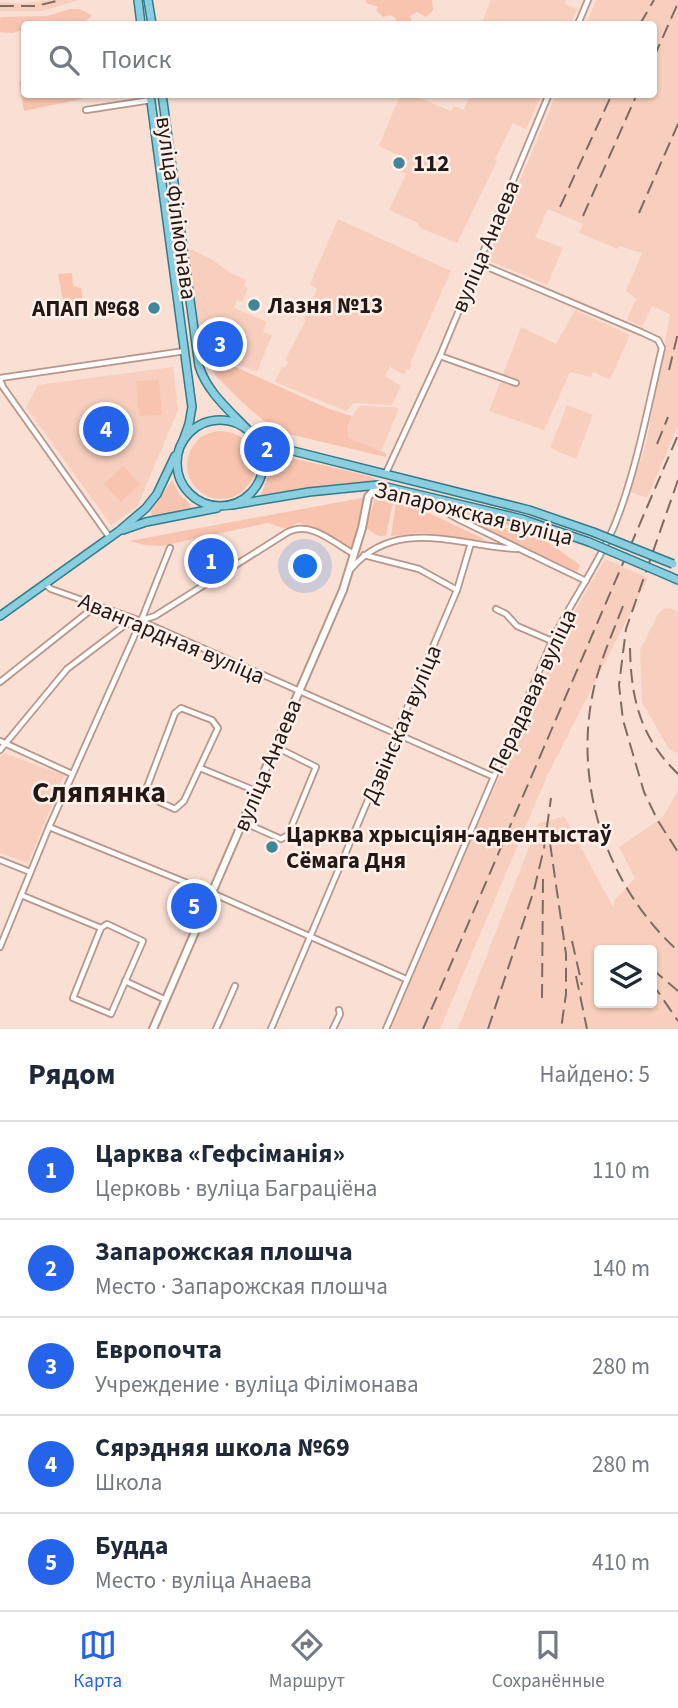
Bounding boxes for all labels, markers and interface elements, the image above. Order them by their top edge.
search box [21,21,657,98]
icon: search [45,41,83,79]
text: Поиск [101,41,171,78]
street label: вуліца Філімонава [147,114,206,302]
place label: 112 [413,147,449,180]
marker: 112 [391,155,407,171]
street label: вуліца Анаева [443,175,528,317]
place label: Лазня №13 [267,289,383,322]
place label: АПАП №68 [31,292,140,325]
marker: Лазня №13 [246,297,262,313]
marker: АПАП №68 [146,300,162,316]
pin: 3 [197,318,243,370]
pin: 4 [83,403,129,455]
pin: 2 [244,423,290,475]
street label: Запарожская вуліца [371,473,577,554]
pin: 1 [188,535,234,587]
your location [288,549,322,583]
street label: Авангардная вуліца [74,584,270,693]
street label: Перадавая вуліца [480,603,585,779]
street label: Дзвінская вуліца [353,640,450,809]
street label: вуліца Анаева [225,694,310,836]
district label: Сляпянка [32,771,166,814]
place label: Царква хрысціян-адвентыстаў Сёмага Дня [286,818,612,877]
marker: Царква хрысціян-адвентыстаў Сёмага Дня [264,839,280,855]
pin: 5 [171,880,217,932]
map controls [594,945,657,1008]
button: layers [594,945,657,1008]
text: Рядом [28,1053,116,1096]
text: Найдено: 5 [540,1058,650,1091]
text: Царква «Гефсіманія» [95,1135,345,1172]
text: 1 [45,1154,57,1187]
text: 110 m [592,1154,650,1187]
text: Церковь · вуліца Баграціёна [95,1172,377,1205]
text: Запарожская плошча [95,1233,353,1270]
text: 2 [45,1252,57,1285]
text: 140 m [592,1252,650,1285]
text: Место · Запарожская плошча [95,1270,388,1303]
text: Европочта [95,1331,222,1368]
text: 3 [45,1350,57,1383]
text: 280 m [592,1350,650,1383]
text: Учреждение · вуліца Філімонава [95,1368,419,1401]
text: Сярэдняя школа №69 [95,1429,350,1466]
text: 4 [45,1448,57,1481]
text: 280 m [592,1448,650,1481]
text: Школа [95,1466,162,1499]
text: Будда [95,1527,169,1564]
text: 5 [45,1546,57,1579]
text: 410 m [592,1546,650,1579]
text: Место · вуліца Анаева [95,1564,312,1597]
tab: Карта [73,1626,122,1695]
tab: Маршрут [269,1626,345,1695]
tab: Сохранённые [492,1626,605,1695]

